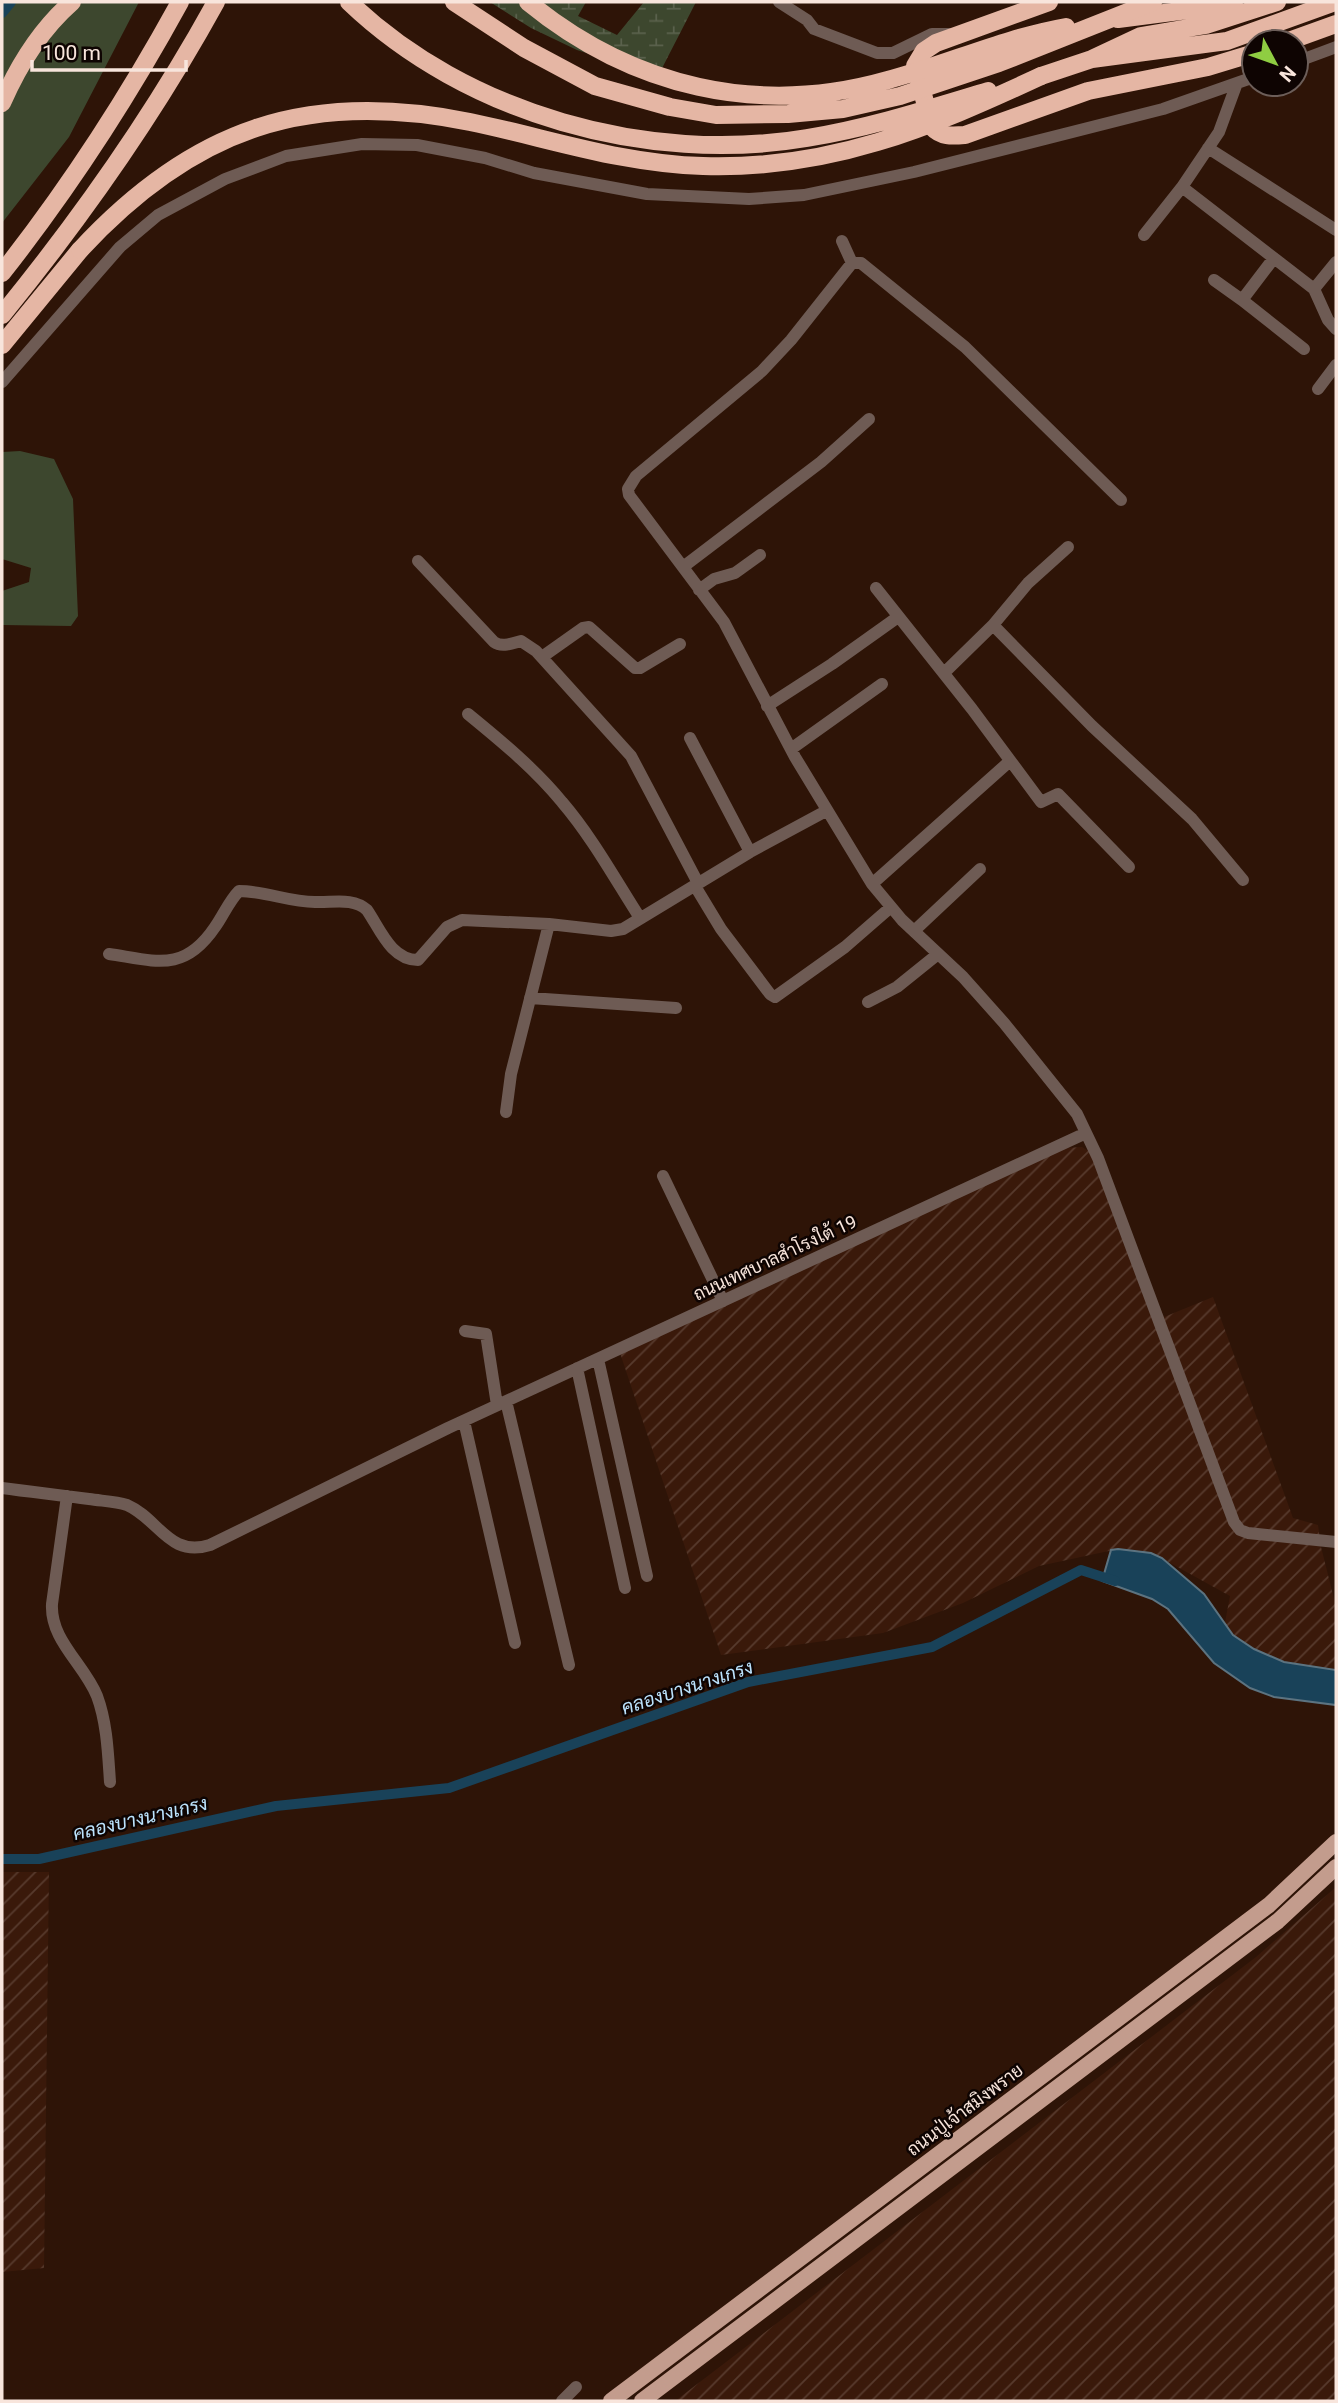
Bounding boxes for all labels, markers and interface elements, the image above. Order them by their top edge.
scale bar [32,28,186,72]
north arrow [1240,28,1310,98]
text: 100 m [42,41,101,65]
text: N [1274,61,1301,86]
street label: ถนนเทศบาลสำโรงใต้ 19 [689,1209,860,1305]
water label: คลองบางนางเกรง [618,1655,756,1720]
water label: คลองบางนางเกรง [71,1792,210,1845]
street label: ถนนปู่เจ้าสมิงพราย [902,2058,1029,2162]

